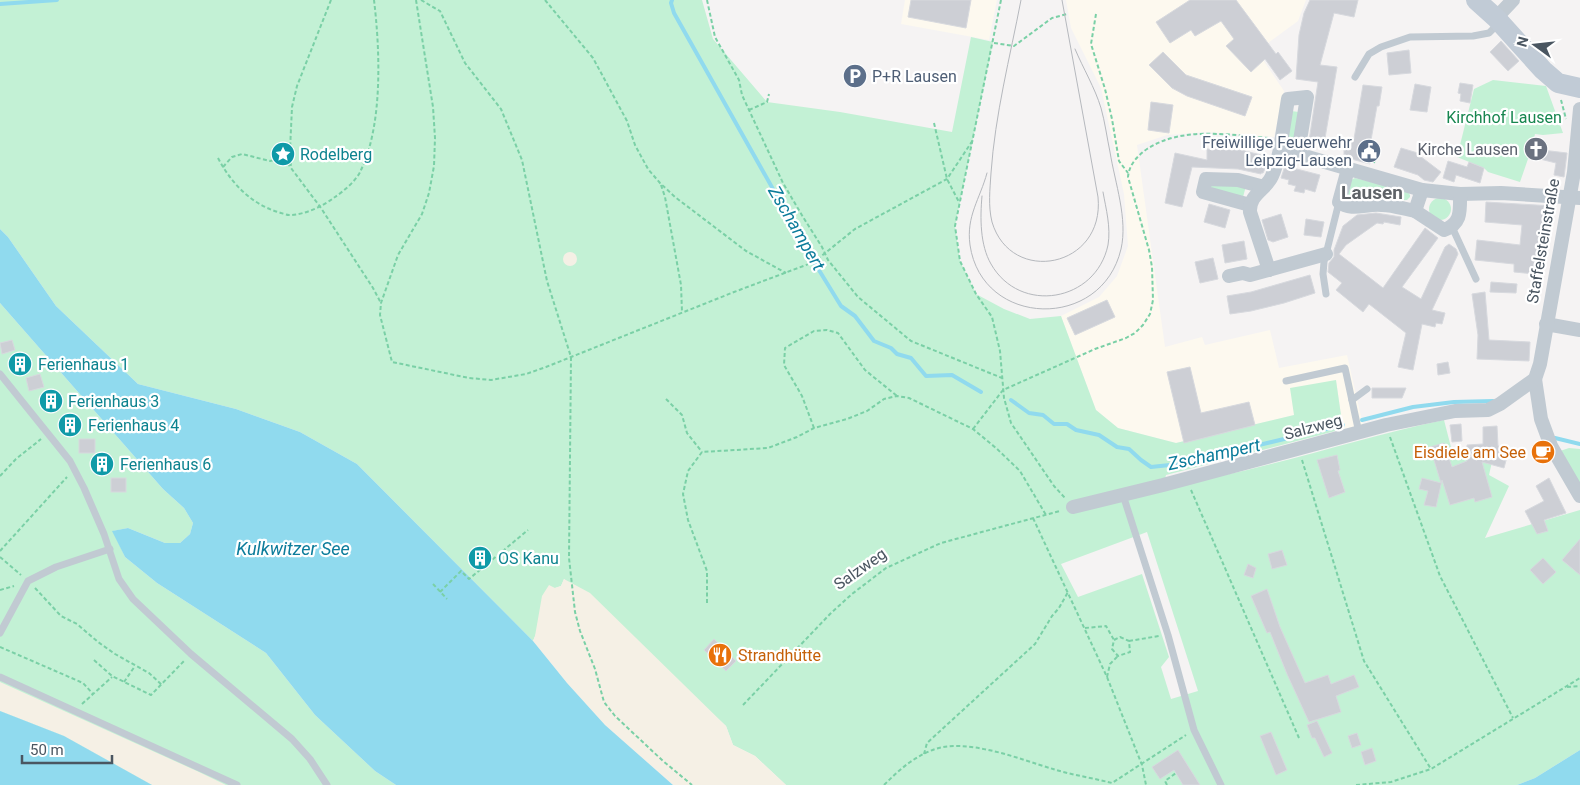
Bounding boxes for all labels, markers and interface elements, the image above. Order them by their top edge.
north arrow [1510,20,1560,70]
text: N [1513,35,1531,48]
parking icon: P+R Lausen [842,63,868,89]
place label: P+R Lausen [872,67,957,86]
park label: Kirchhof Lausen [1446,108,1562,127]
place label: Freiwillige Feuerwehr Leipzig-Lausen [1202,133,1353,170]
church icon: Kirche Lausen [1523,136,1549,162]
public building icon: Freiwillige Feuerwehr Leipzig-Lausen [1356,138,1382,164]
place label: Kirche Lausen [1417,140,1518,159]
place icon: Rodelberg [270,141,296,167]
place label: Rodelberg [300,145,372,164]
street label: Staffelsteinstraße [1523,177,1563,305]
water label: Zschampert [764,181,830,274]
district label: Lausen [1341,181,1403,204]
building icon: Ferienhaus 1 [7,351,33,377]
place label: Ferienhaus 1 [38,355,129,374]
building icon: Ferienhaus 3 [38,388,64,414]
place label: Ferienhaus 3 [68,392,159,411]
street label: Salzweg [1282,410,1344,444]
building icon: Ferienhaus 4 [57,412,83,438]
place label: Ferienhaus 4 [88,416,179,435]
water label: Zschampert [1165,434,1263,474]
cafe icon: Eisdiele am See [1530,439,1556,465]
place label: Eisdiele am See [1414,443,1526,462]
building icon: Ferienhaus 6 [89,451,115,477]
place label: Ferienhaus 6 [120,455,211,474]
water label: Kulkwitzer See [236,538,350,559]
street label: Salzweg [830,544,890,594]
building icon: OS Kanu [467,545,493,571]
place label: OS Kanu [498,549,559,568]
restaurant icon: Strandhütte [707,642,733,668]
place label: Strandhütte [738,646,821,665]
scale bar [22,732,112,764]
text: 50 m [30,741,64,759]

